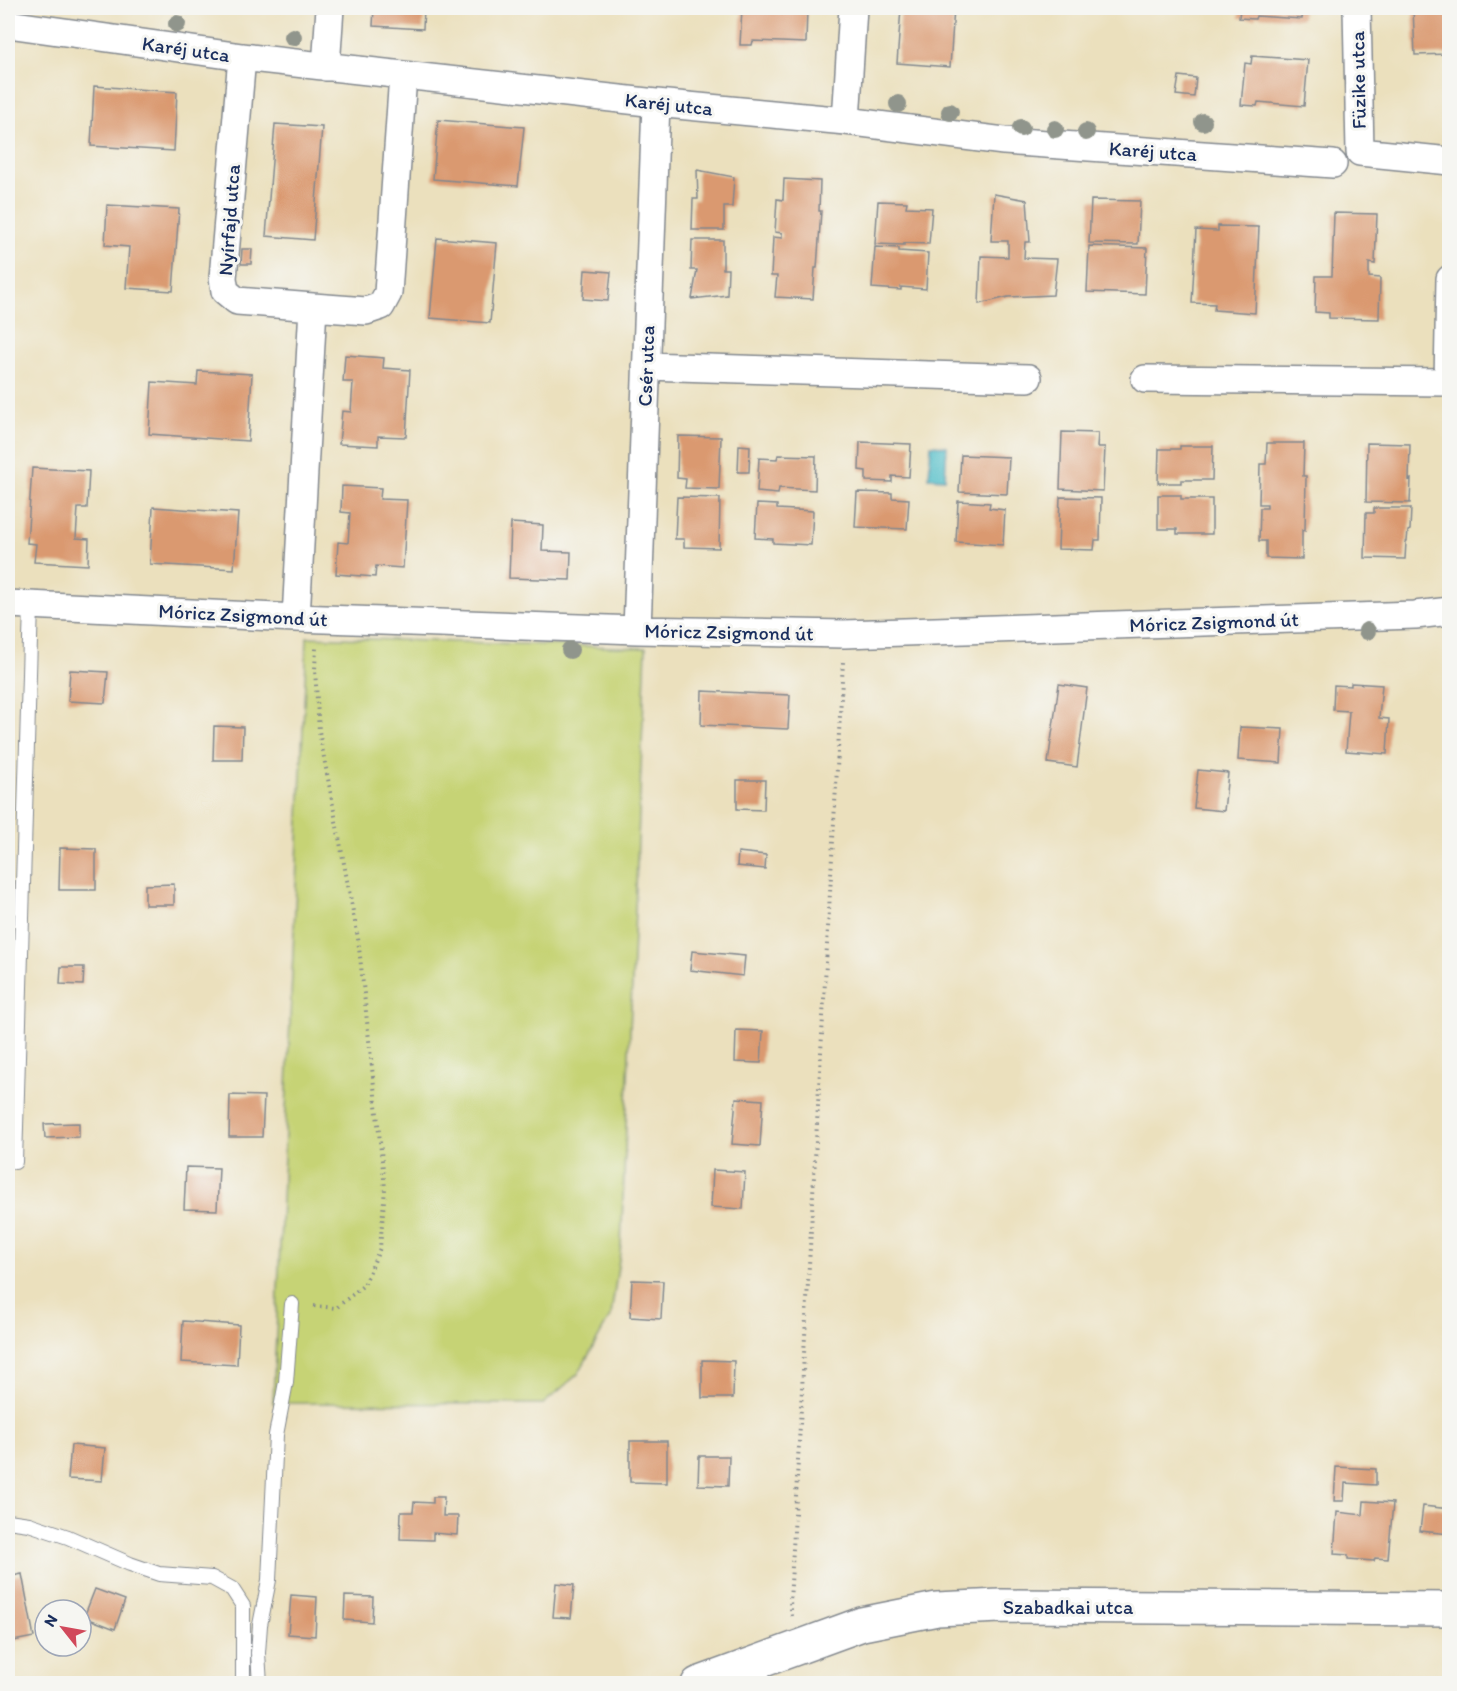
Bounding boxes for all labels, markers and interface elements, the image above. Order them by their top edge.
street label: Füzike utca [1345,30,1371,129]
street label: Karéj utca [141,31,232,67]
street label: Karéj utca [624,87,715,121]
street label: Karéj utca [1108,136,1199,166]
street label: Nyírfajd utca [213,163,245,277]
street label: Csér utca [633,325,659,407]
street label: Móricz Zsigmond út [158,599,328,631]
street label: Móricz Zsigmond út [1129,607,1299,637]
street label: Móricz Zsigmond út [644,619,814,645]
street label: Szabadkai utca [1003,1595,1134,1619]
north arrow [33,1598,93,1658]
text: N [40,1611,61,1630]

